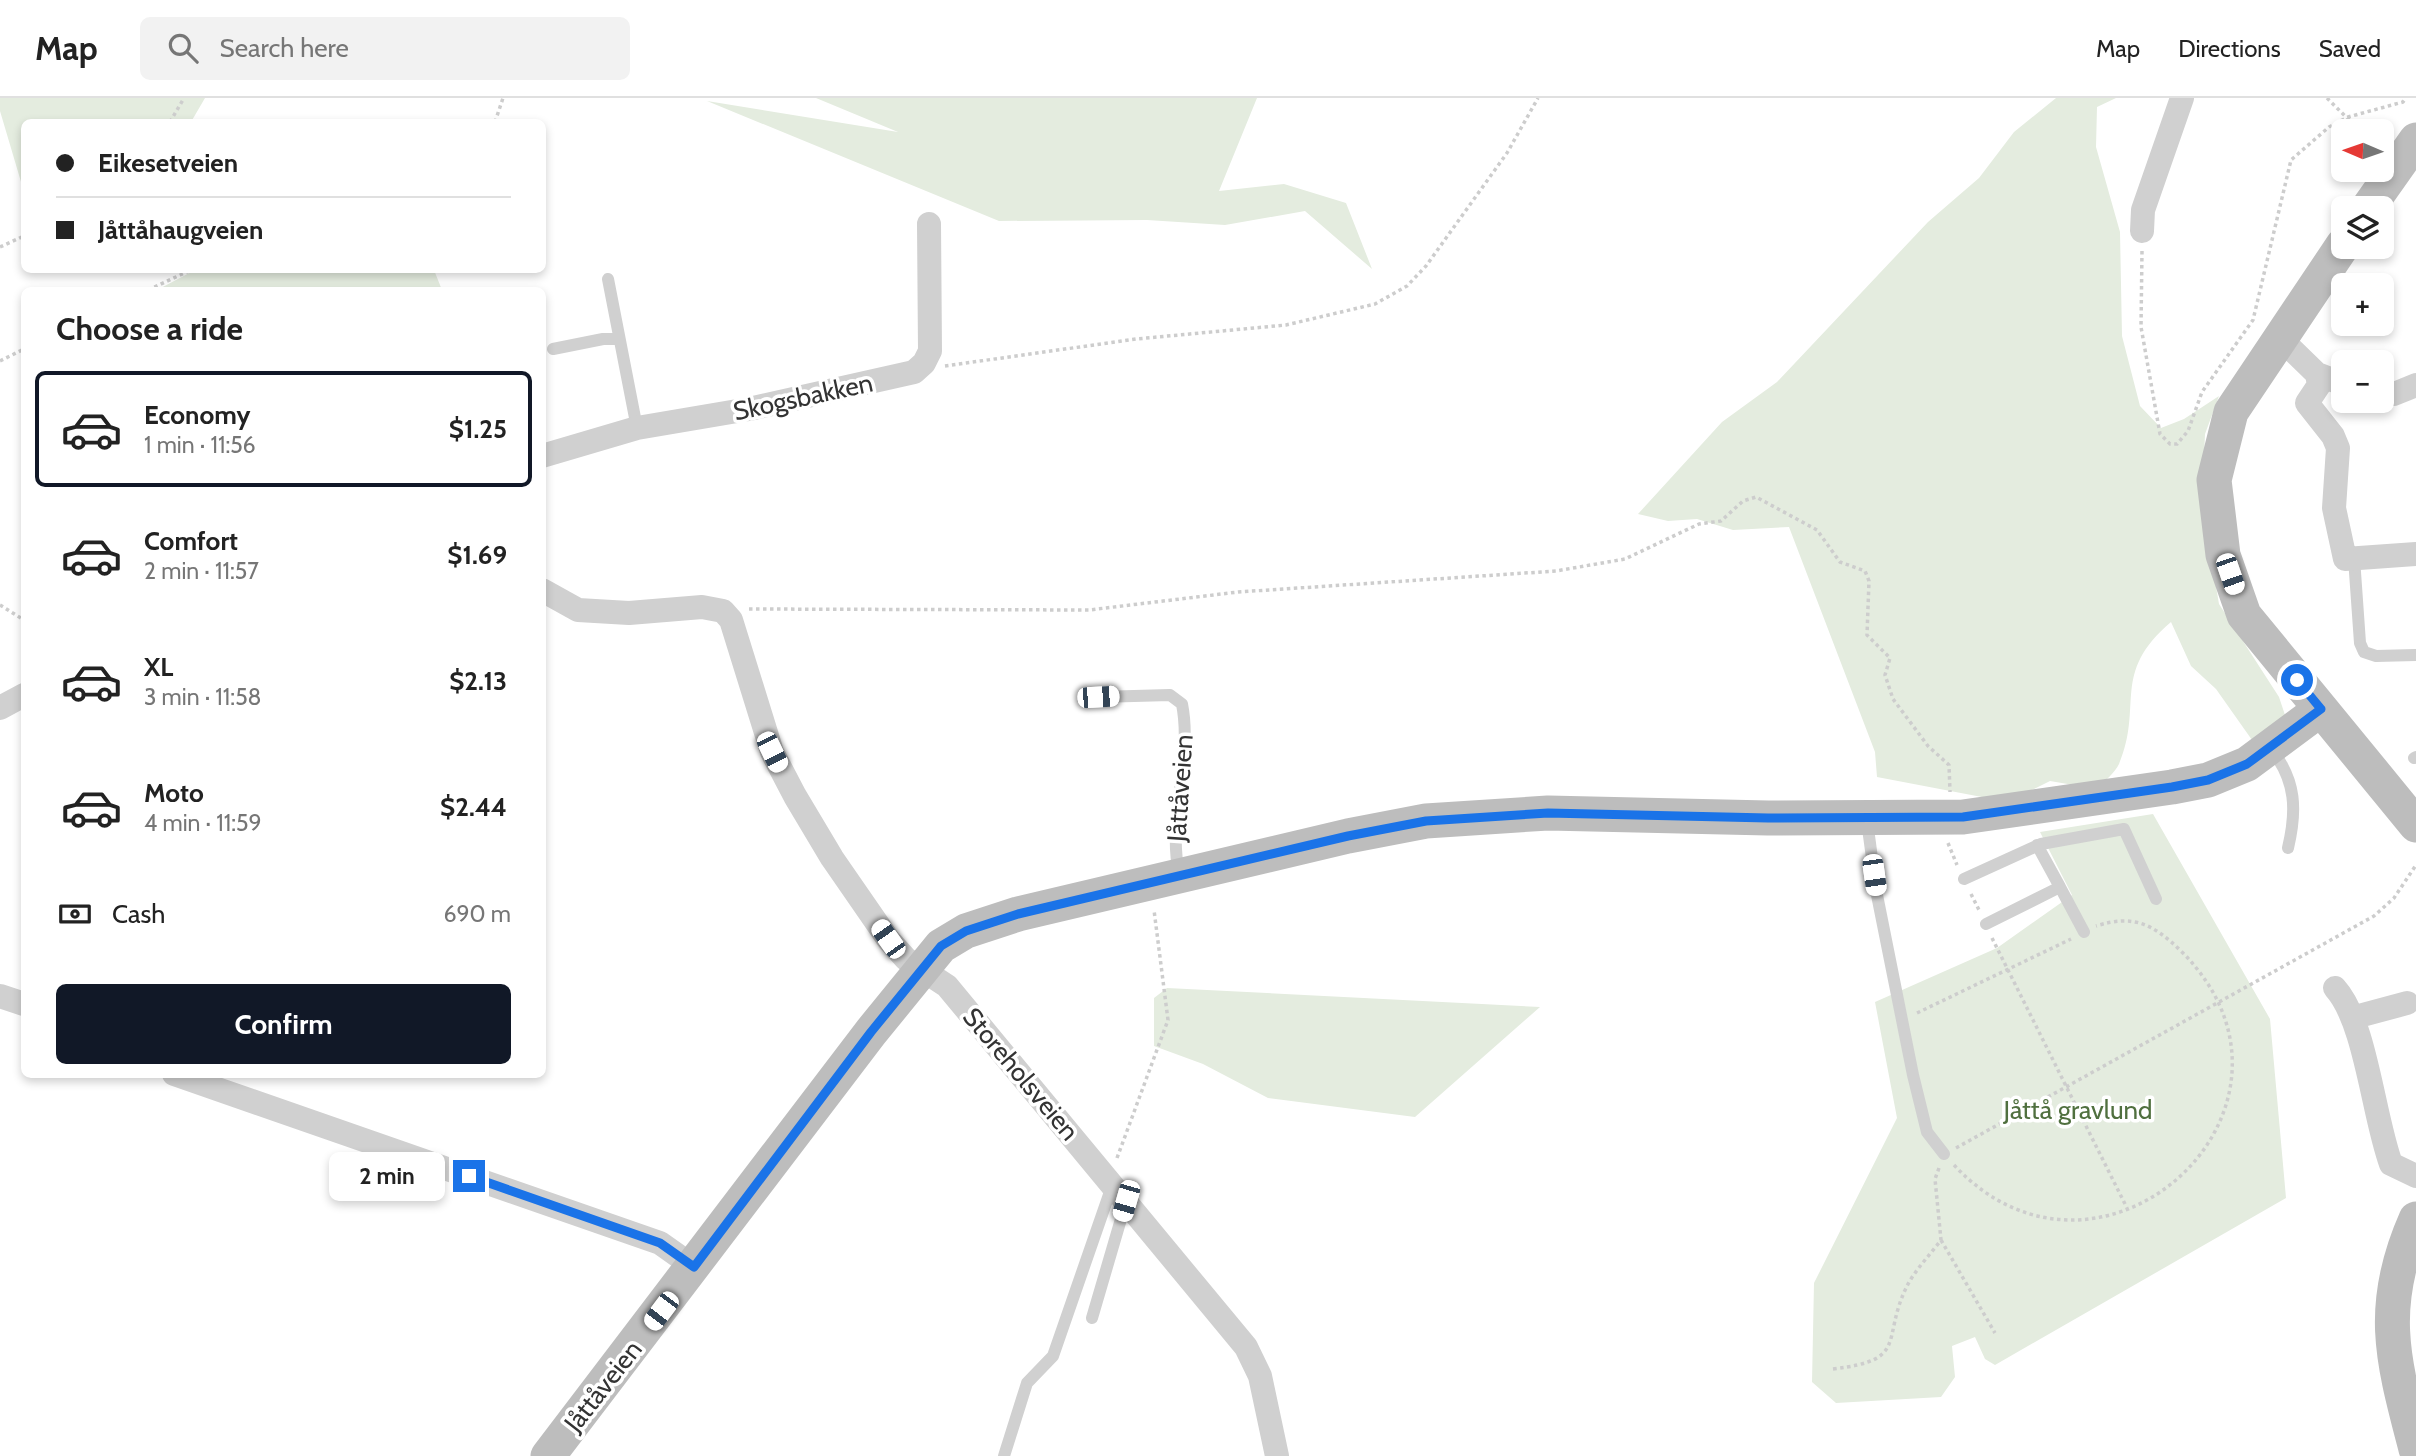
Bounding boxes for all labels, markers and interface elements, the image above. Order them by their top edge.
search box [140,17,630,80]
text: Map [35,28,98,68]
icon: search [164,29,202,67]
text: Search here [220,32,349,64]
text: Map [2096,34,2140,63]
text: Directions [2178,34,2281,63]
text: Saved [2319,34,2381,63]
north arrow [2331,119,2394,182]
map controls [2331,119,2394,413]
text: Eikesetveien [98,147,238,179]
button: layers [2331,196,2394,259]
text: Jåttåhaugveien [98,214,263,246]
button: + [2331,273,2394,336]
text: Choose a ride [56,309,243,348]
button: − [2331,350,2394,413]
street label: Skogsbakken [730,367,876,427]
icon: car [60,398,123,461]
text: Economy [144,399,250,431]
text: $1.25 [449,413,507,445]
text: 1 min · 11:56 [144,431,256,459]
icon: car [60,524,123,587]
text: Comfort [144,525,238,557]
text: $1.69 [447,539,507,571]
car [2214,551,2247,597]
text: 2 min · 11:57 [144,557,259,585]
icon: car [60,650,123,713]
text: XL [144,651,173,683]
route start [2281,664,2313,696]
text: $2.13 [449,665,507,697]
text: 3 min · 11:58 [144,683,262,711]
car [1077,685,1120,709]
car [754,729,791,775]
street label: Jåttåveien [1160,733,1200,844]
icon: car [60,776,123,839]
text: Moto [144,777,204,809]
text: $2.44 [440,791,507,823]
text: 4 min · 11:59 [144,809,261,837]
car [1861,853,1888,897]
icon: cash [56,895,94,933]
text: Cash [112,898,165,930]
text: 690 m [443,900,511,928]
car [868,916,909,962]
button: Confirm [56,984,511,1064]
street label: Storeholsveien [956,1001,1086,1147]
park label: Jåttå gravlund [2003,1094,2152,1126]
callout: 2 min [329,1152,444,1200]
route end [453,1160,485,1192]
text: 2 min [359,1162,415,1190]
car [1111,1178,1142,1224]
car [640,1288,683,1334]
street label: Jåttåveien [557,1334,649,1439]

